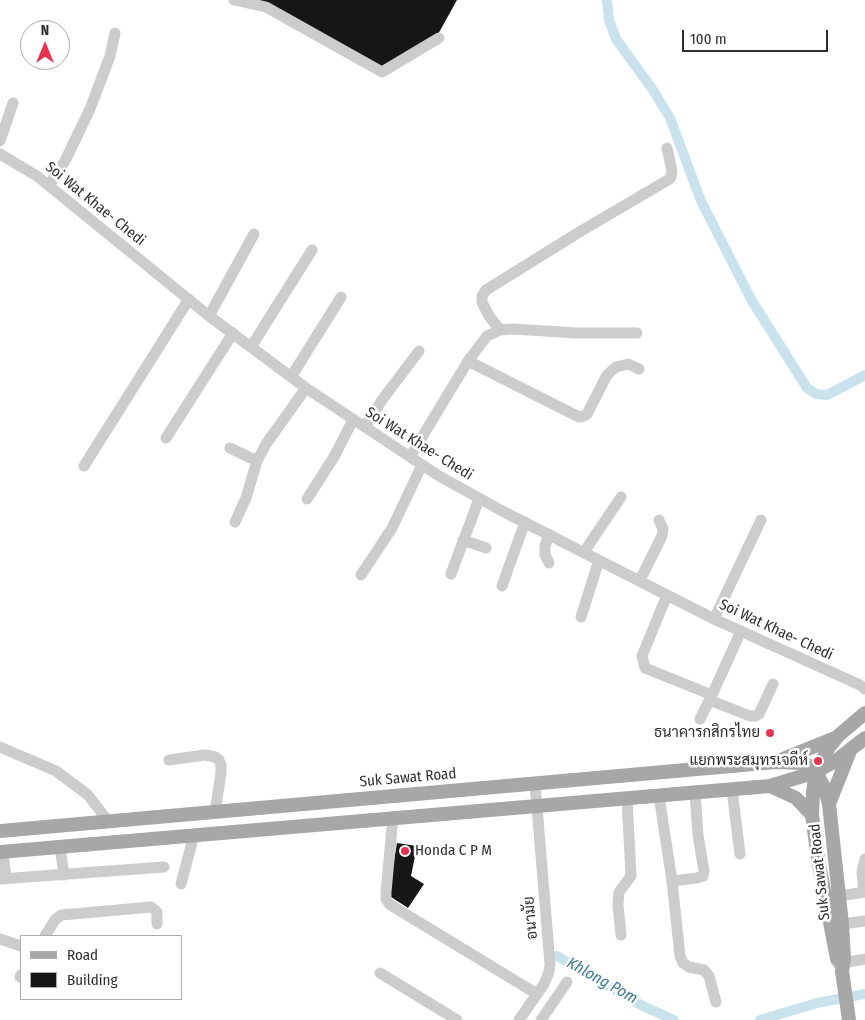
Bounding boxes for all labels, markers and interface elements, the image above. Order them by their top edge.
north arrow [20,20,70,70]
scale bar [685,20,831,52]
text: N [41,22,49,39]
text: 100 m [690,30,727,48]
street label: Soi Wat Khae- Chedi [41,158,149,250]
street label: Soi Wat Khae- Chedi [362,404,476,484]
street label: Soi Wat Khae- Chedi [716,596,836,664]
place label: ธนาคารกสิกรไทย [654,724,760,742]
marker: ธนาคารกสิกรไทย [764,727,776,739]
place label: แยกพระสมุทรเจดีห์ [690,752,808,770]
marker: แยกพระสมุทรเจดีห์ [812,755,824,767]
street label: Suk Sawat Road [359,765,457,791]
street label: Suk Sawat Road [806,823,834,921]
place label: Honda C P M [415,842,492,860]
marker: Honda C P M [399,845,411,857]
street label: อนามัย [520,896,542,940]
legend [20,935,182,1000]
text: Road [67,946,98,964]
water label: Khlong Pom [563,954,641,1008]
text: Building [67,971,118,989]

